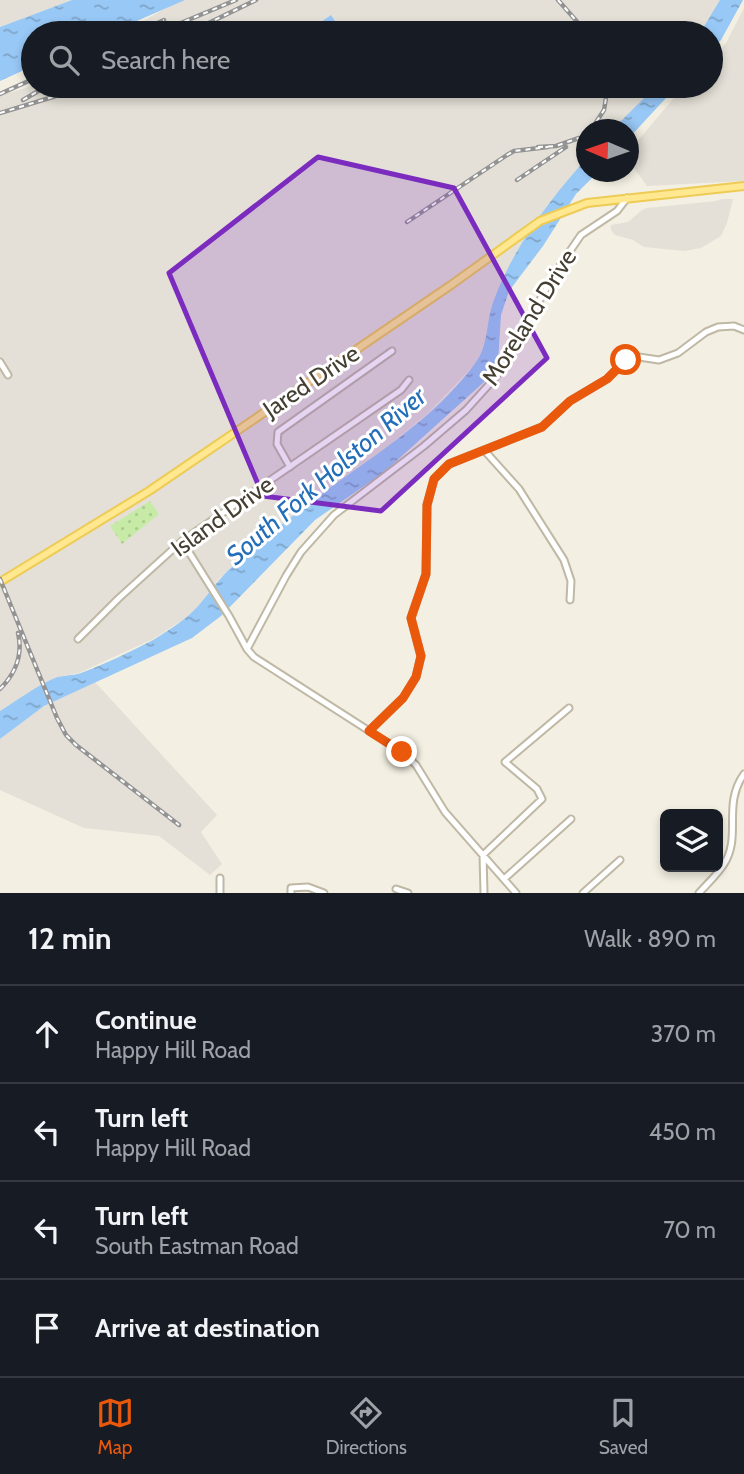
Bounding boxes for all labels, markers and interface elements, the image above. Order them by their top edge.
search box [21,21,723,98]
icon: search [45,41,83,79]
text: Search here [101,44,230,76]
north arrow [576,119,639,182]
street label: Moreland Drive [476,244,582,390]
street label: Jared Drive [257,338,365,424]
route start [610,344,641,375]
water label: South Fork Holston River [219,380,433,572]
street label: Island Drive [165,469,279,563]
route end [386,736,417,767]
map controls [660,809,723,872]
button: layers [660,809,723,872]
text: 12 min [28,920,112,957]
text: Walk · 890 m [584,925,716,953]
text: Continue [95,1004,197,1036]
icon: ahead [28,1015,66,1053]
text: 370 m [651,1020,716,1048]
text: Happy Hill Road [95,1036,251,1064]
text: Turn left [95,1102,188,1134]
icon: left [28,1113,66,1151]
text: 450 m [649,1118,716,1146]
text: Happy Hill Road [95,1134,251,1162]
text: Turn left [95,1200,188,1232]
icon: left [28,1211,66,1249]
text: 70 m [663,1216,716,1244]
text: South Eastman Road [95,1232,299,1260]
icon: arrive [28,1309,66,1347]
text: Arrive at destination [95,1312,320,1344]
tab: Map [96,1394,134,1459]
tab: Directions [326,1394,407,1459]
tab: Saved [599,1394,648,1459]

